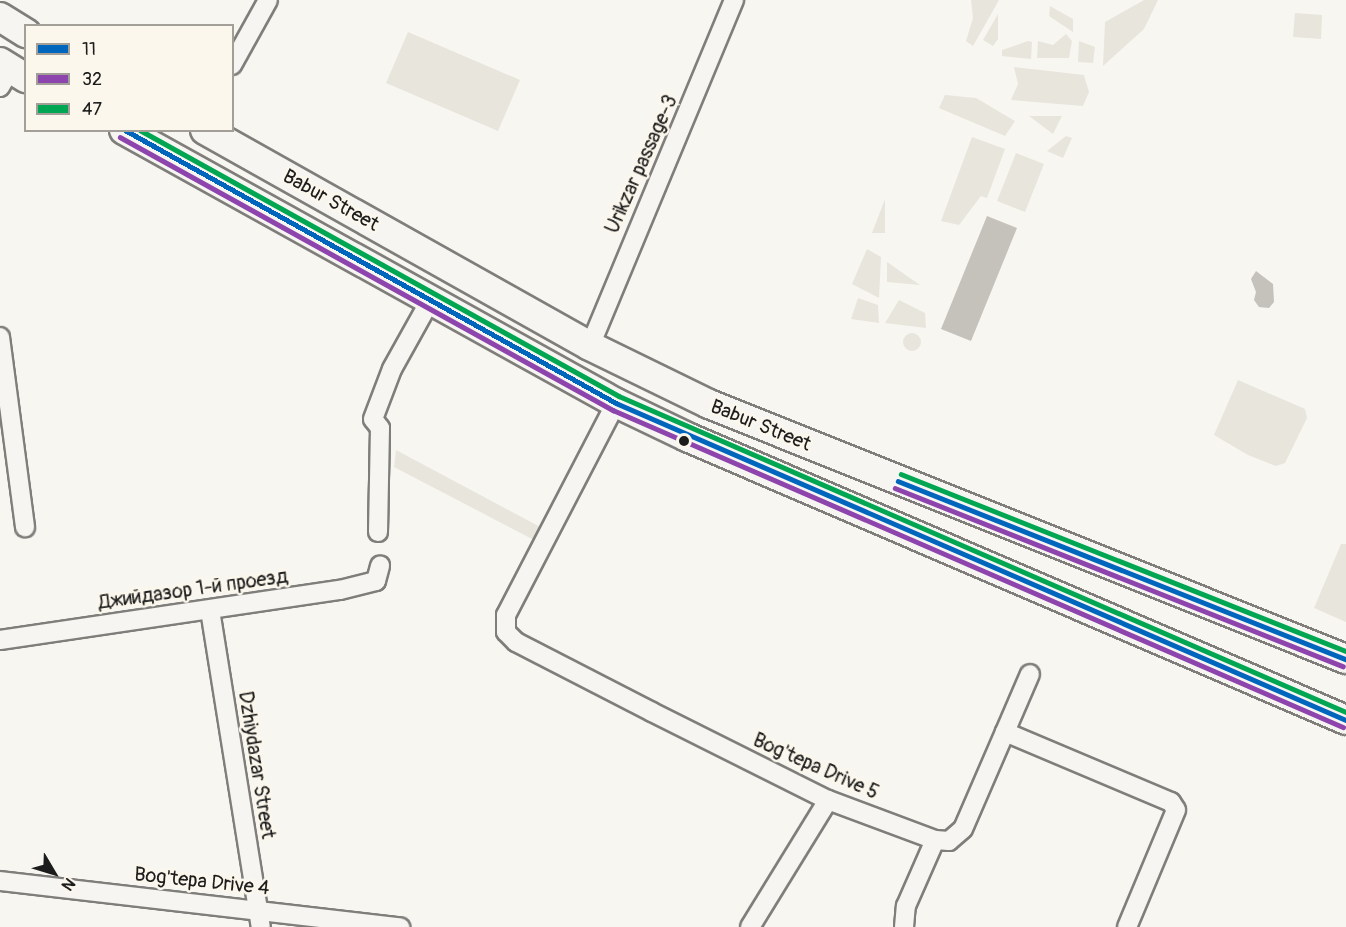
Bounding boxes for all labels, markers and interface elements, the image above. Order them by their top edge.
legend [24,24,234,132]
text: 11 [82,38,96,61]
text: 32 [82,68,102,91]
street label: Urikzar passage-3 [600,91,682,237]
text: 47 [82,98,102,121]
street label: Babur Street [279,164,383,236]
street label: Babur Street [707,394,815,456]
unlabelled marker [678,435,690,447]
street label: Джийдазор 1-й проезд [97,564,289,614]
street label: Dzhiydazar Street [233,689,281,841]
street label: Bog'tepa Drive 5 [749,728,883,804]
north arrow [24,843,84,903]
street label: Bog'tepa Drive 4 [133,862,271,900]
text: N [57,874,79,894]

